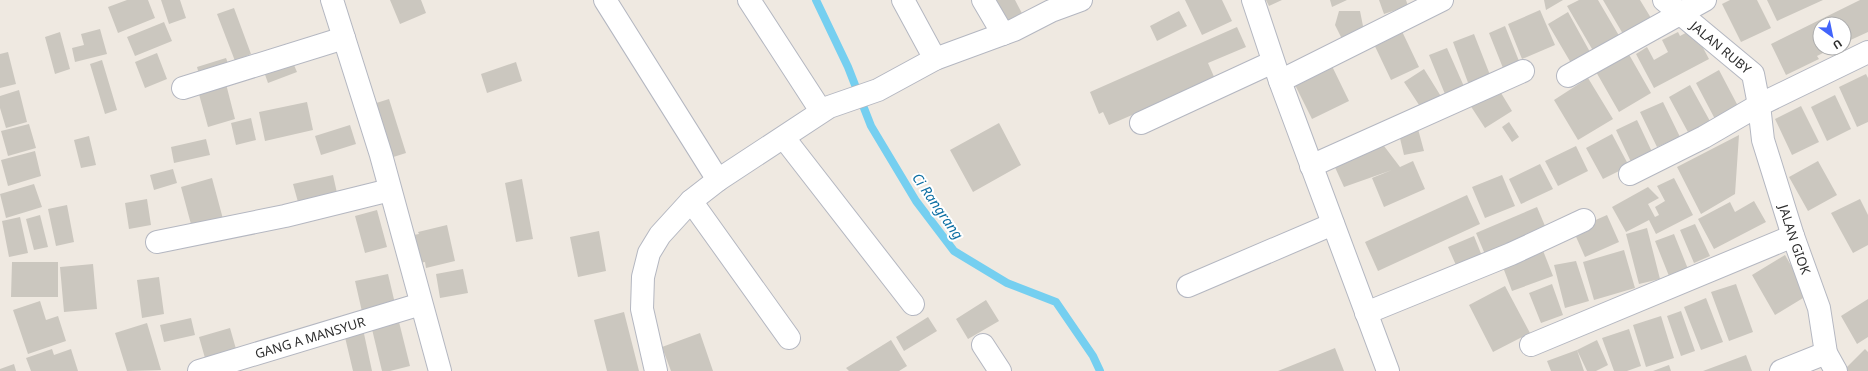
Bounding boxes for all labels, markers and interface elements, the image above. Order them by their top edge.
street label: JALAN RUBY [1685,16,1755,78]
north arrow [1812,16,1852,56]
text: U [1830,36,1845,53]
water label: Ci Rangrang [908,169,968,243]
street label: JALAN GIOK [1774,201,1815,278]
street label: GANG A MANSYUR [253,312,367,363]

